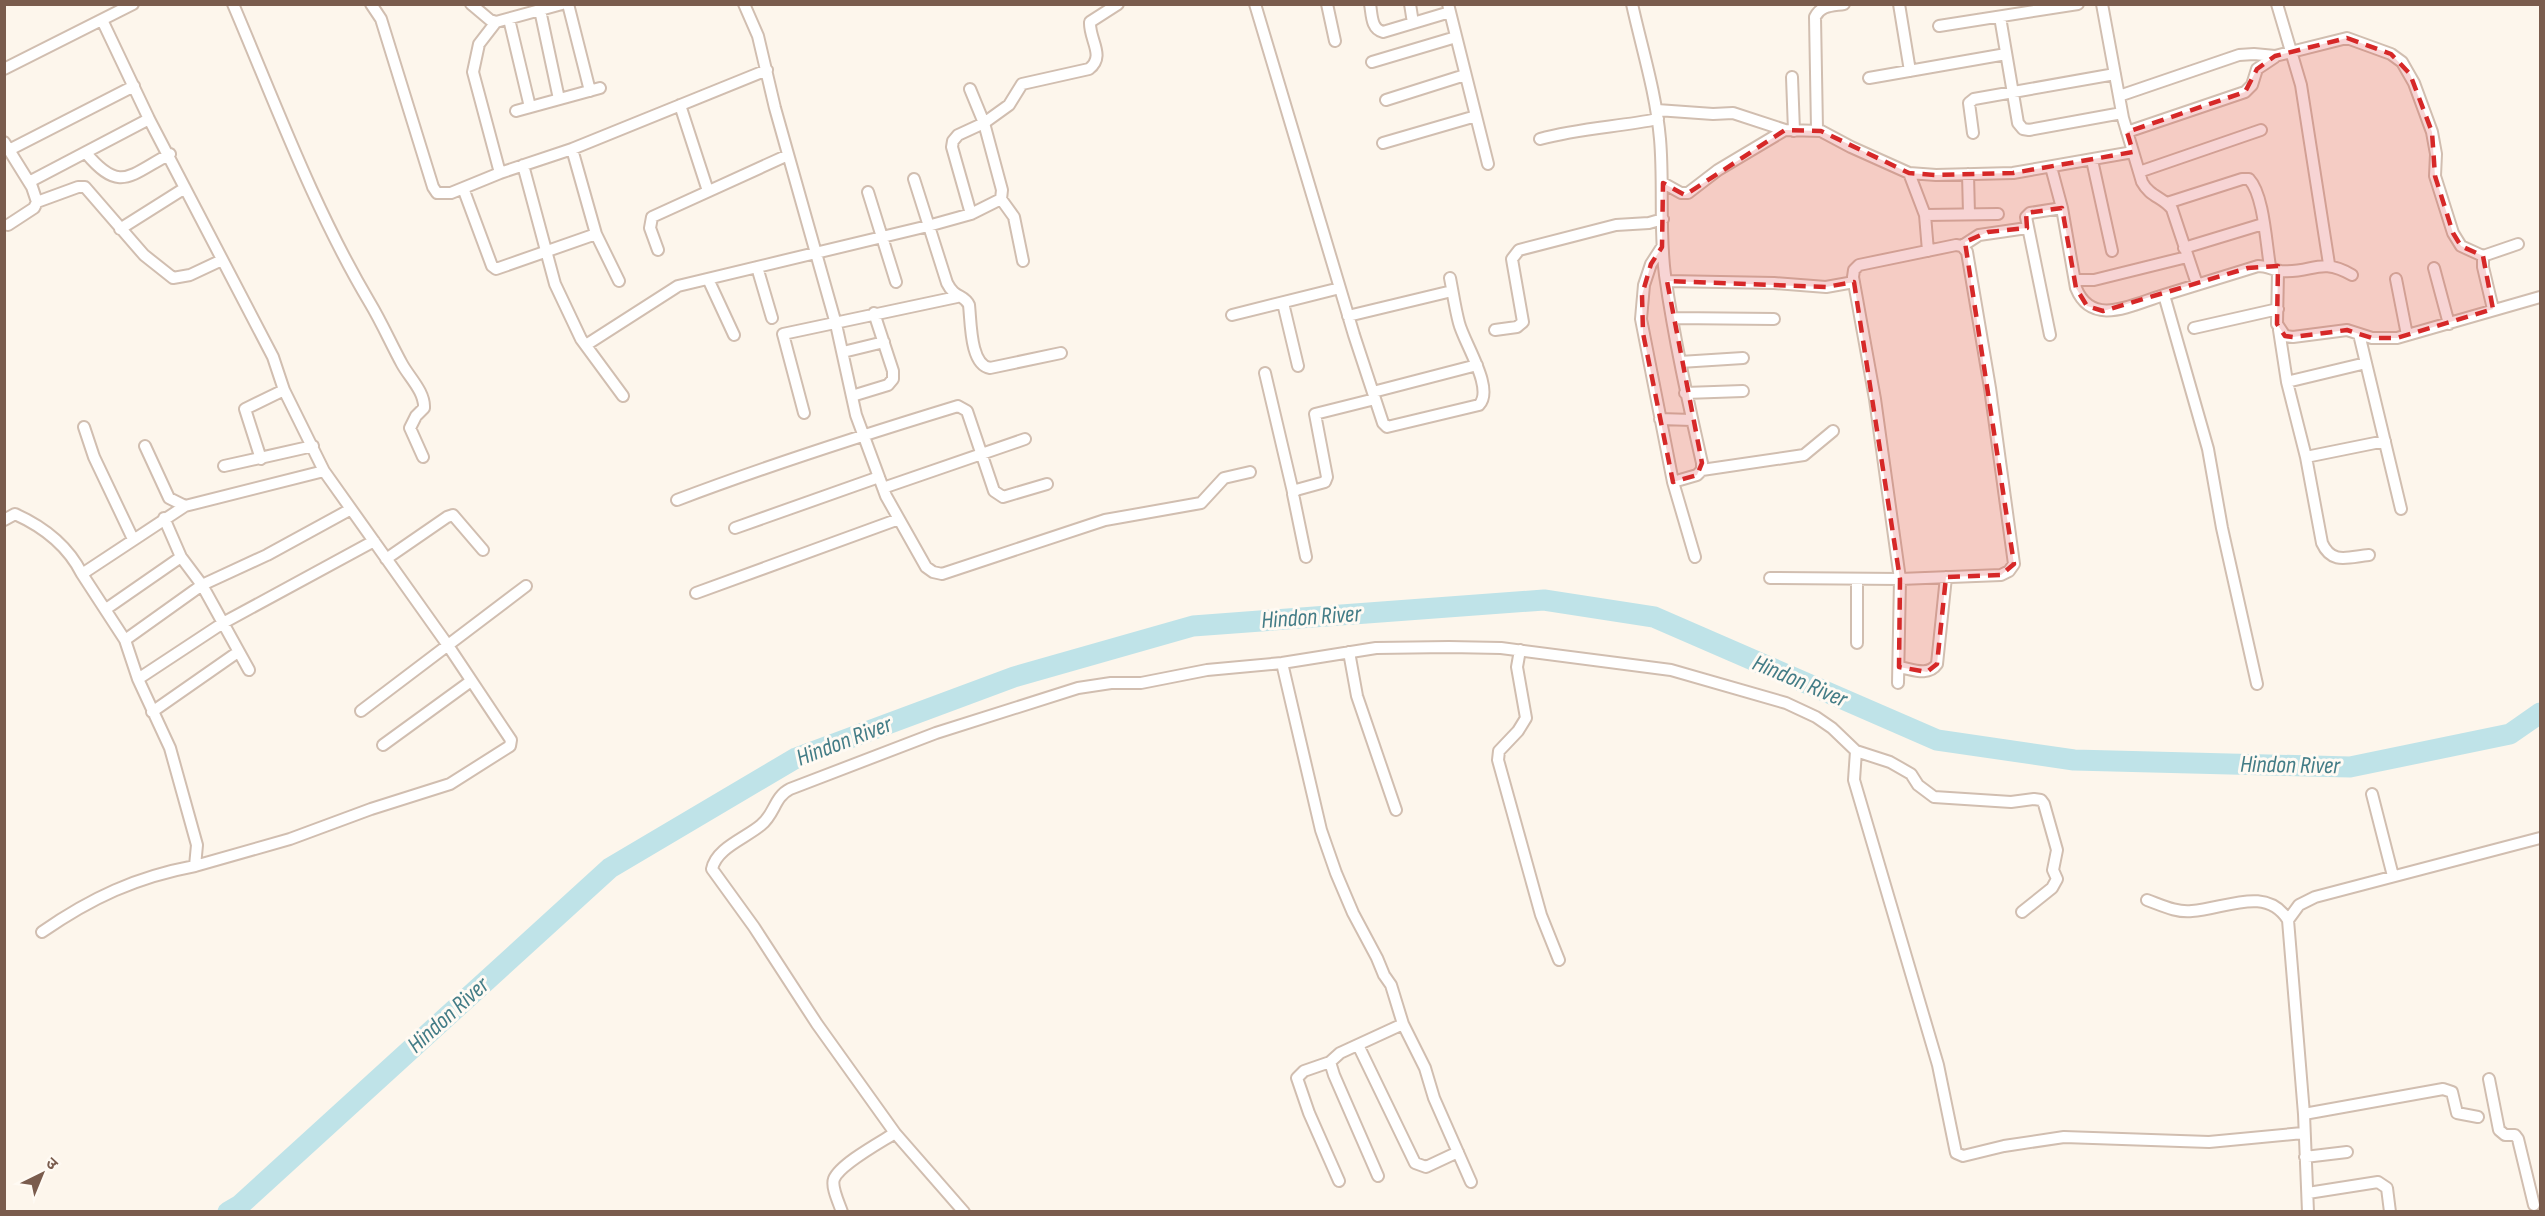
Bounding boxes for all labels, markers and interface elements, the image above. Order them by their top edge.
water label: Hindon River [1260,599,1363,635]
water label: Hindon River [1748,648,1853,714]
water label: Hindon River [792,709,897,772]
water label: Hindon River [2240,750,2341,780]
water label: Hindon River [401,970,496,1059]
north arrow [12,1144,72,1204]
text: उ [41,1154,62,1175]

